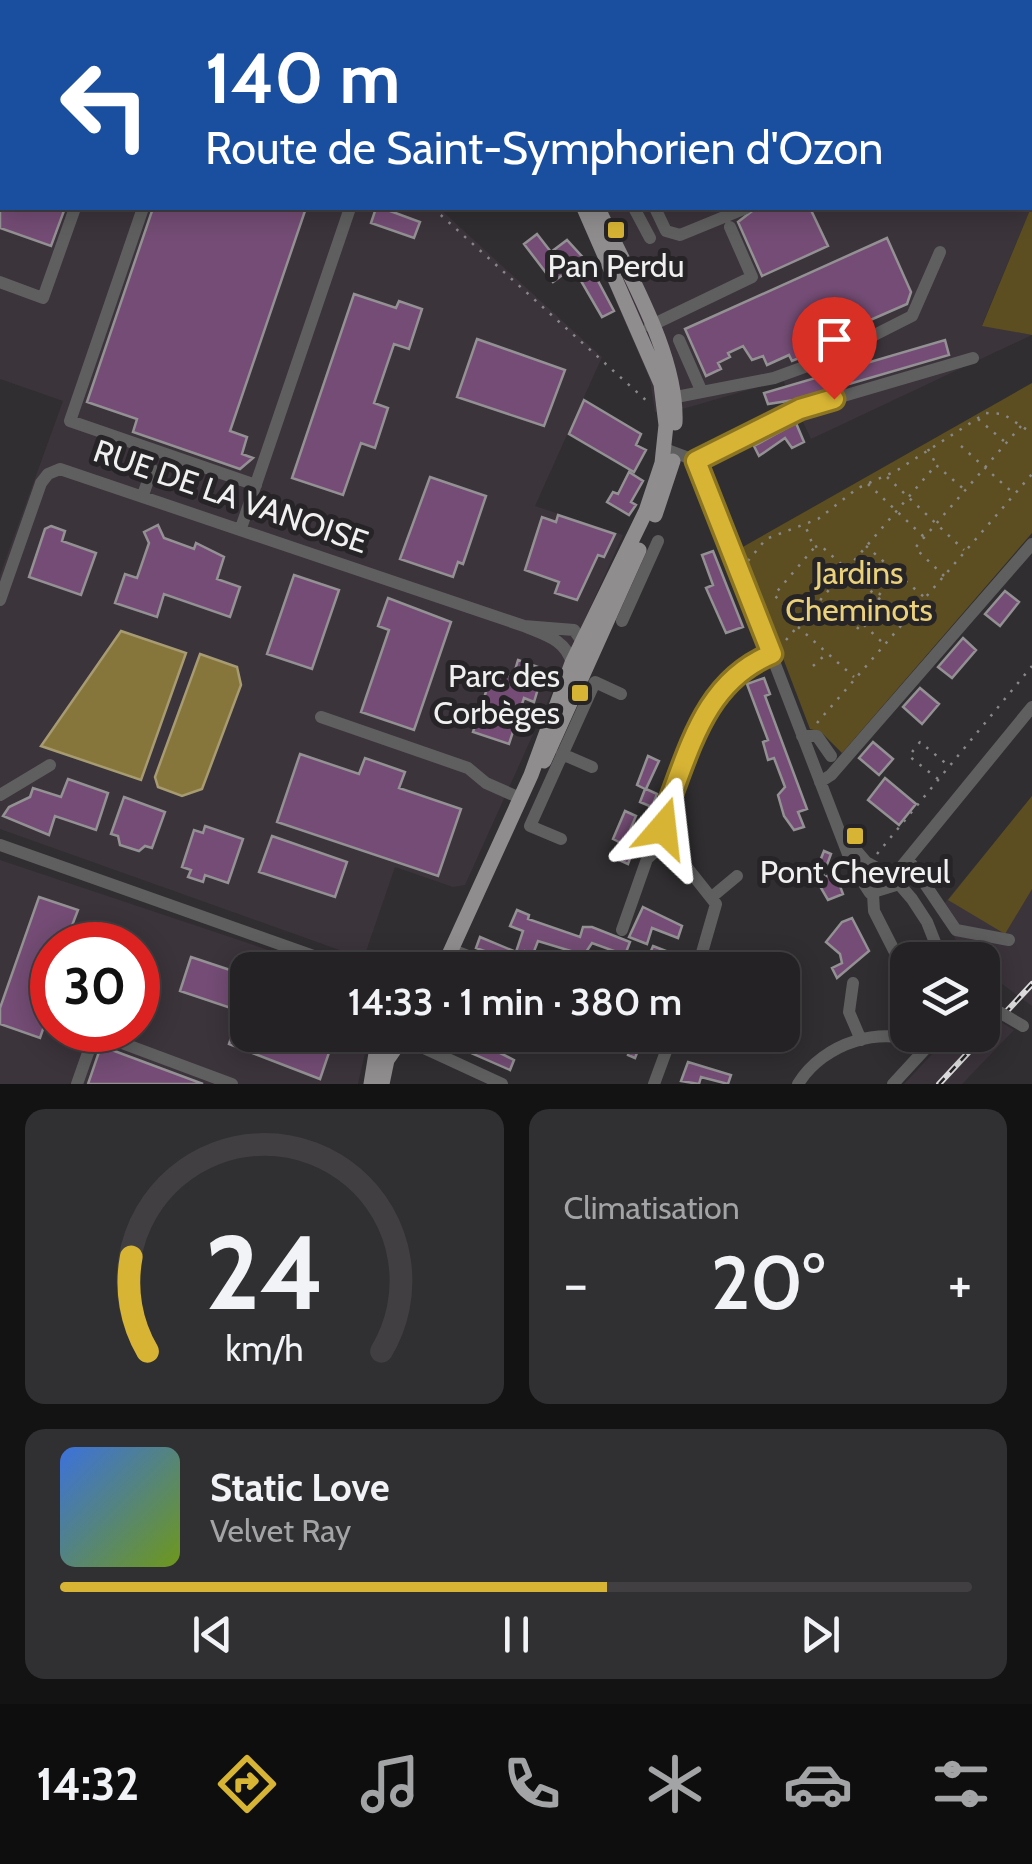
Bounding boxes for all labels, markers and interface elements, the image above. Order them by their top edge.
text: 140 m [205,35,400,121]
icon: left [40,40,170,170]
text: Route de Saint-Symphorien d'Ozon [205,121,884,175]
marker: Pan Perdu [605,219,627,241]
place label: Pan Perdu [548,246,684,285]
pin [792,297,877,400]
icon: arrive [807,312,862,367]
street label: RUE DE LA VANOISE [89,431,373,561]
park label: Jardins Cheminots [785,553,933,629]
place label: Parc des Corbèges [433,656,560,732]
marker: Parc des Corbèges [569,682,591,704]
position arrow [611,776,715,880]
marker: Pont Chevreul [844,825,866,847]
place label: Pont Chevreul [760,852,951,891]
speed limit sign: 30 [30,922,160,1052]
map controls [890,942,1000,1052]
button: layers [890,942,1000,1052]
text: 14:33 · 1 min · 380 m [348,978,682,1025]
text: Climatisation [564,1188,740,1227]
text: 24 [204,1209,324,1335]
text: 20° [711,1237,825,1328]
text: − [564,1250,588,1317]
text: + [948,1250,972,1317]
text: km/h [225,1327,303,1370]
text: Static Love [210,1464,389,1511]
text: Velvet Ray [210,1511,351,1550]
icon: previous [185,1607,240,1662]
icon: pause [489,1607,544,1662]
icon: next [793,1607,848,1662]
icon: directions [212,1749,282,1819]
icon: music [355,1749,425,1819]
icon: phone [497,1749,567,1819]
icon: climate [640,1749,710,1819]
icon: car [783,1749,853,1819]
icon: filters [926,1749,996,1819]
text: 14:32 [36,1757,139,1811]

